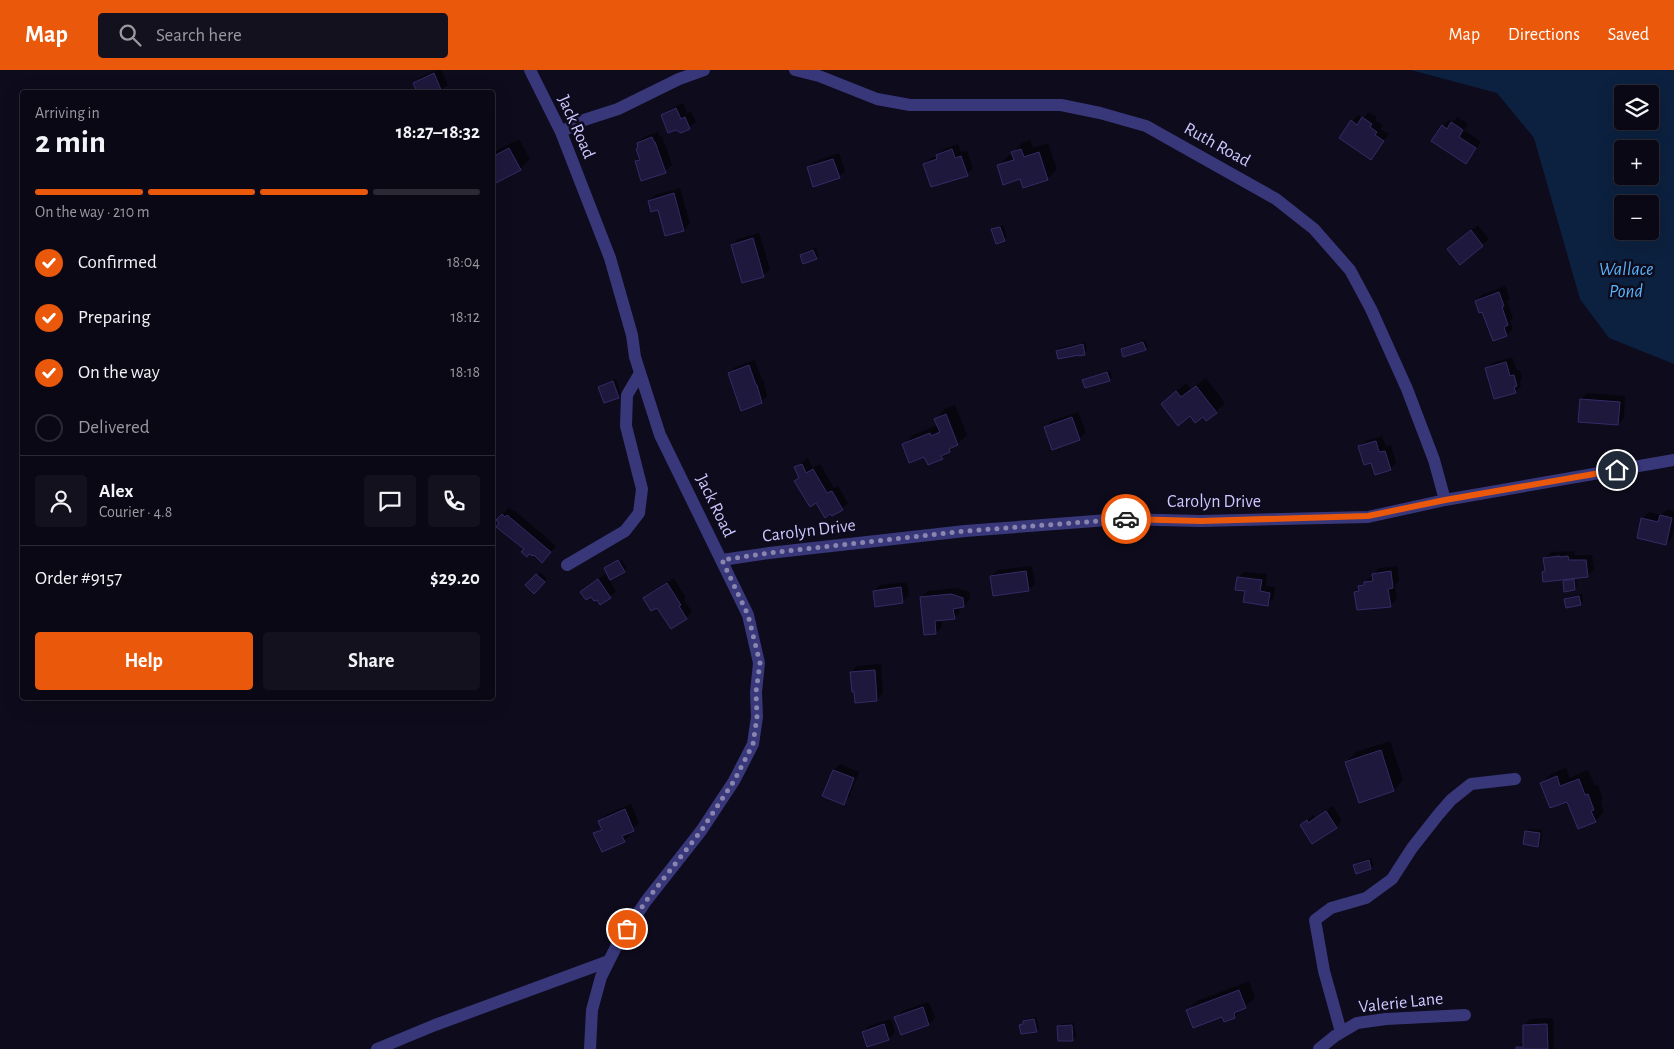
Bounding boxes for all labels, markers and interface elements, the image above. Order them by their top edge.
search box [98,13,448,58]
icon: search [116,21,144,49]
text: Map [25,23,68,47]
text: Search here [156,26,242,45]
text: Map [1449,26,1480,44]
text: Directions [1508,26,1580,44]
text: Saved [1608,26,1649,44]
map controls [1614,85,1659,240]
button: layers [1614,85,1659,130]
street label: Jack Road [554,93,598,161]
text: Arriving in [35,105,100,121]
street label: Ruth Road [1181,120,1253,170]
text: 18:27–18:32 [396,123,480,142]
text: 2 min [35,126,106,158]
button: + [1614,140,1659,185]
button: − [1614,195,1659,240]
text: On the way · 210 m [35,204,150,220]
icon: check [35,249,63,277]
text: Confirmed [78,253,157,272]
text: 18:04 [447,254,480,270]
water label: Wallace Pond [1599,260,1653,301]
icon: check [35,304,63,332]
text: Preparing [78,308,151,327]
text: 18:12 [450,309,480,325]
icon: check [35,359,63,387]
text: On the way [78,363,160,382]
text: 18:18 [450,364,480,380]
text: Delivered [78,418,150,437]
pin [1596,449,1638,491]
icon: home [1603,456,1631,484]
street label: Jack Road [692,472,738,540]
button: person [35,475,87,527]
button: chat [364,475,416,527]
button: phone [428,475,480,527]
text: Alex [99,482,133,501]
street label: Carolyn Drive [1167,493,1261,511]
courier [1101,494,1151,544]
text: Courier · 4.8 [99,504,172,520]
icon: car [1112,505,1140,533]
street label: Carolyn Drive [761,516,857,546]
text: Order #9157 [35,569,122,588]
text: $29.20 [430,569,480,588]
button: Help [35,632,253,690]
button: Share [263,632,480,690]
pin [606,908,648,950]
icon: bag [613,915,641,943]
street label: Valerie Lane [1358,990,1444,1016]

